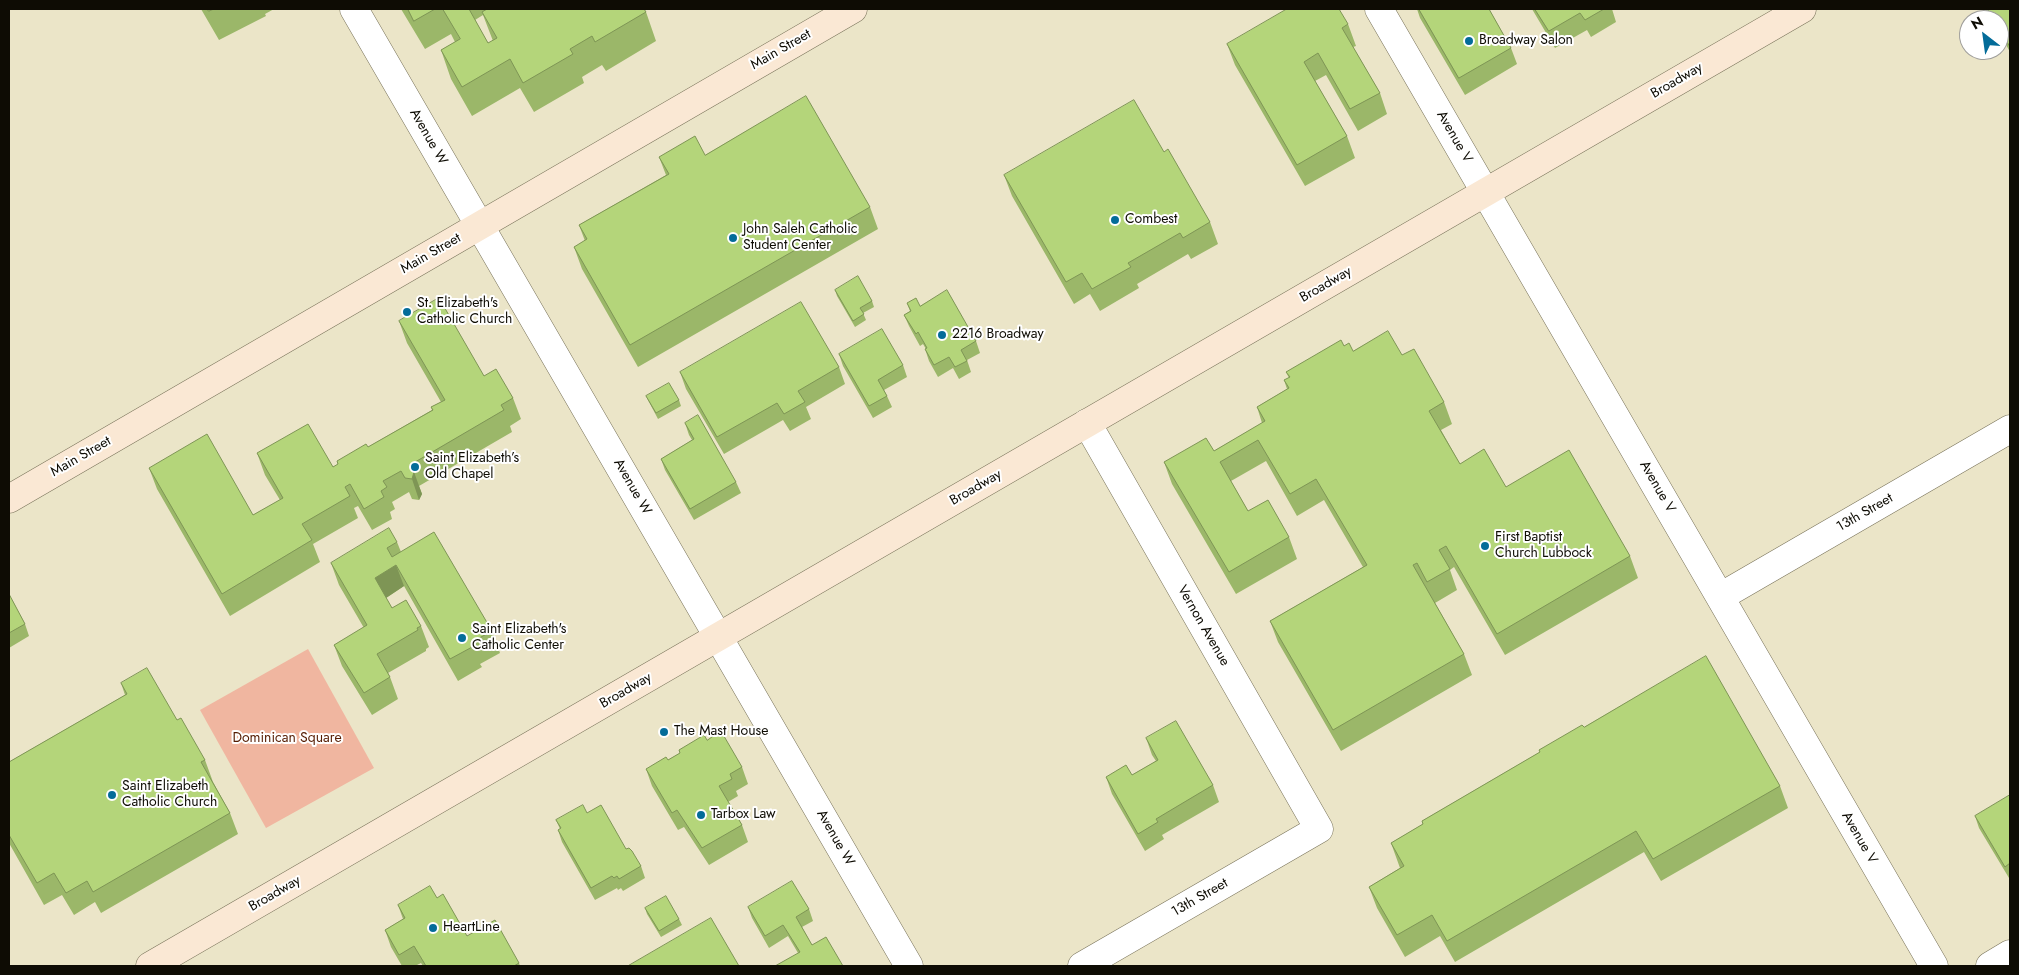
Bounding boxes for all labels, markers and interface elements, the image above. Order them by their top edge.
north arrow [1959,10,2009,60]
text: N [1967,11,1987,34]
street label: Main Street [748,26,814,74]
place label: Broadway Salon [1479,33,1573,49]
marker: Broadway Salon [1463,35,1475,47]
street label: Broadway [1648,59,1706,103]
street label: Avenue W [405,106,451,168]
street label: Avenue V [1432,108,1476,166]
place label: Combest [1125,212,1177,228]
marker: Combest [1109,214,1121,226]
place label: John Saleh Catholic Student Center [743,222,858,254]
street label: Main Street [398,230,464,278]
marker: John Saleh Catholic Student Center [727,232,739,244]
street label: Broadway [1297,263,1355,307]
place label: St. Elizabeth's Catholic Church [417,296,512,328]
marker: St. Elizabeth's Catholic Church [401,306,413,318]
place label: 2216 Broadway [952,327,1044,343]
marker: 2216 Broadway [936,329,948,341]
street label: Main Street [48,433,114,481]
place label: Saint Elizabeth’s Old Chapel [425,451,519,484]
street label: Avenue W [609,456,655,518]
street label: Avenue V [1635,458,1679,516]
marker: Saint Elizabeth’s Old Chapel [409,461,421,473]
street label: Broadway [947,466,1005,510]
street label: 13th Street [1834,490,1896,536]
place label: First Baptist Church Lubbock [1495,530,1592,562]
marker: First Baptist Church Lubbock [1479,540,1491,552]
street label: Vernon Avenue [1173,583,1233,669]
place label: Saint Elizabeth's Catholic Center [472,622,566,654]
marker: Saint Elizabeth's Catholic Center [456,632,468,644]
street label: Broadway [597,669,655,713]
place label: The Mast House [674,724,768,740]
marker: The Mast House [658,726,670,738]
park label: Dominican Square [232,731,342,747]
place label: Saint Elizabeth Catholic Church [122,779,217,812]
marker: Saint Elizabeth Catholic Church [106,789,118,801]
place label: Tarbox Law [711,807,776,823]
street label: Avenue W [812,807,858,869]
marker: Tarbox Law [695,809,707,821]
street label: Avenue V [1837,809,1881,867]
street label: Broadway [246,872,304,916]
street label: 13th Street [1169,875,1231,921]
place label: HeartLine [443,920,500,936]
marker: HeartLine [427,922,439,934]

